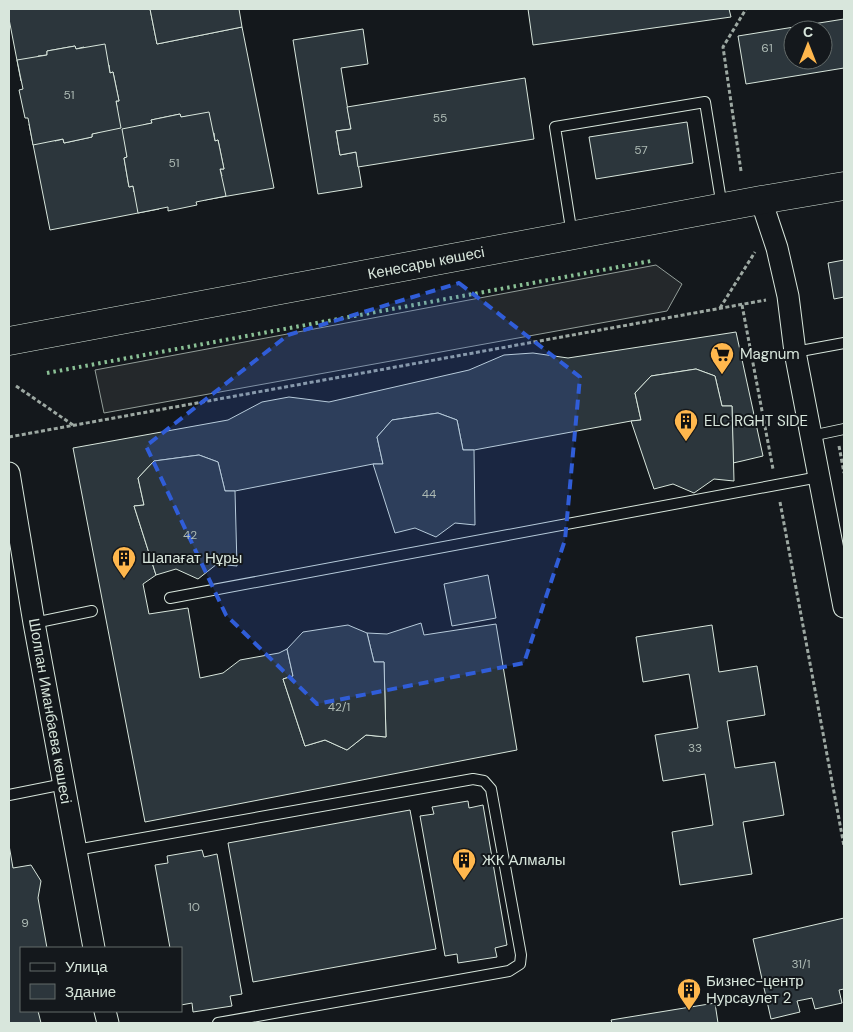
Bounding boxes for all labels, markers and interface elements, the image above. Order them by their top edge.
north arrow [783,20,833,70]
text: С [803,23,813,41]
house number: 61 [761,40,773,56]
house number: 51 [63,87,75,103]
house number: 55 [433,110,447,126]
house number: 57 [634,142,648,158]
house number: 51 [168,155,180,171]
street label: Кенесары көшесі [366,242,486,284]
supermarket icon: Magnum [709,341,735,375]
place label: Magnum [740,344,800,364]
building icon: ELC RGHT SIDE [673,408,699,442]
place label: ELC RGHT SIDE [704,411,808,431]
house number: 44 [422,486,436,502]
house number: 42 [183,527,197,543]
building icon: Шапағат Нұры [111,545,137,579]
place label: Шапағат Нұры [142,548,242,568]
street label: Шолпан Иманбаева көшесі [24,617,76,805]
house number: 42/1 [328,699,350,715]
house number: 33 [688,740,702,756]
building icon: ЖК Алмалы [451,847,477,881]
place label: ЖК Алмалы [482,850,566,870]
house number: 10 [188,899,200,915]
house number: 9 [21,915,29,931]
legend [20,947,182,1012]
house number: 31/1 [791,956,811,972]
text: Улица [65,957,108,977]
place label: Бизнес-центр Нурсаулет 2 [706,971,804,1008]
building icon: Бизнес-центр Нурсаулет 2 [676,977,702,1011]
text: Здание [65,982,116,1002]

